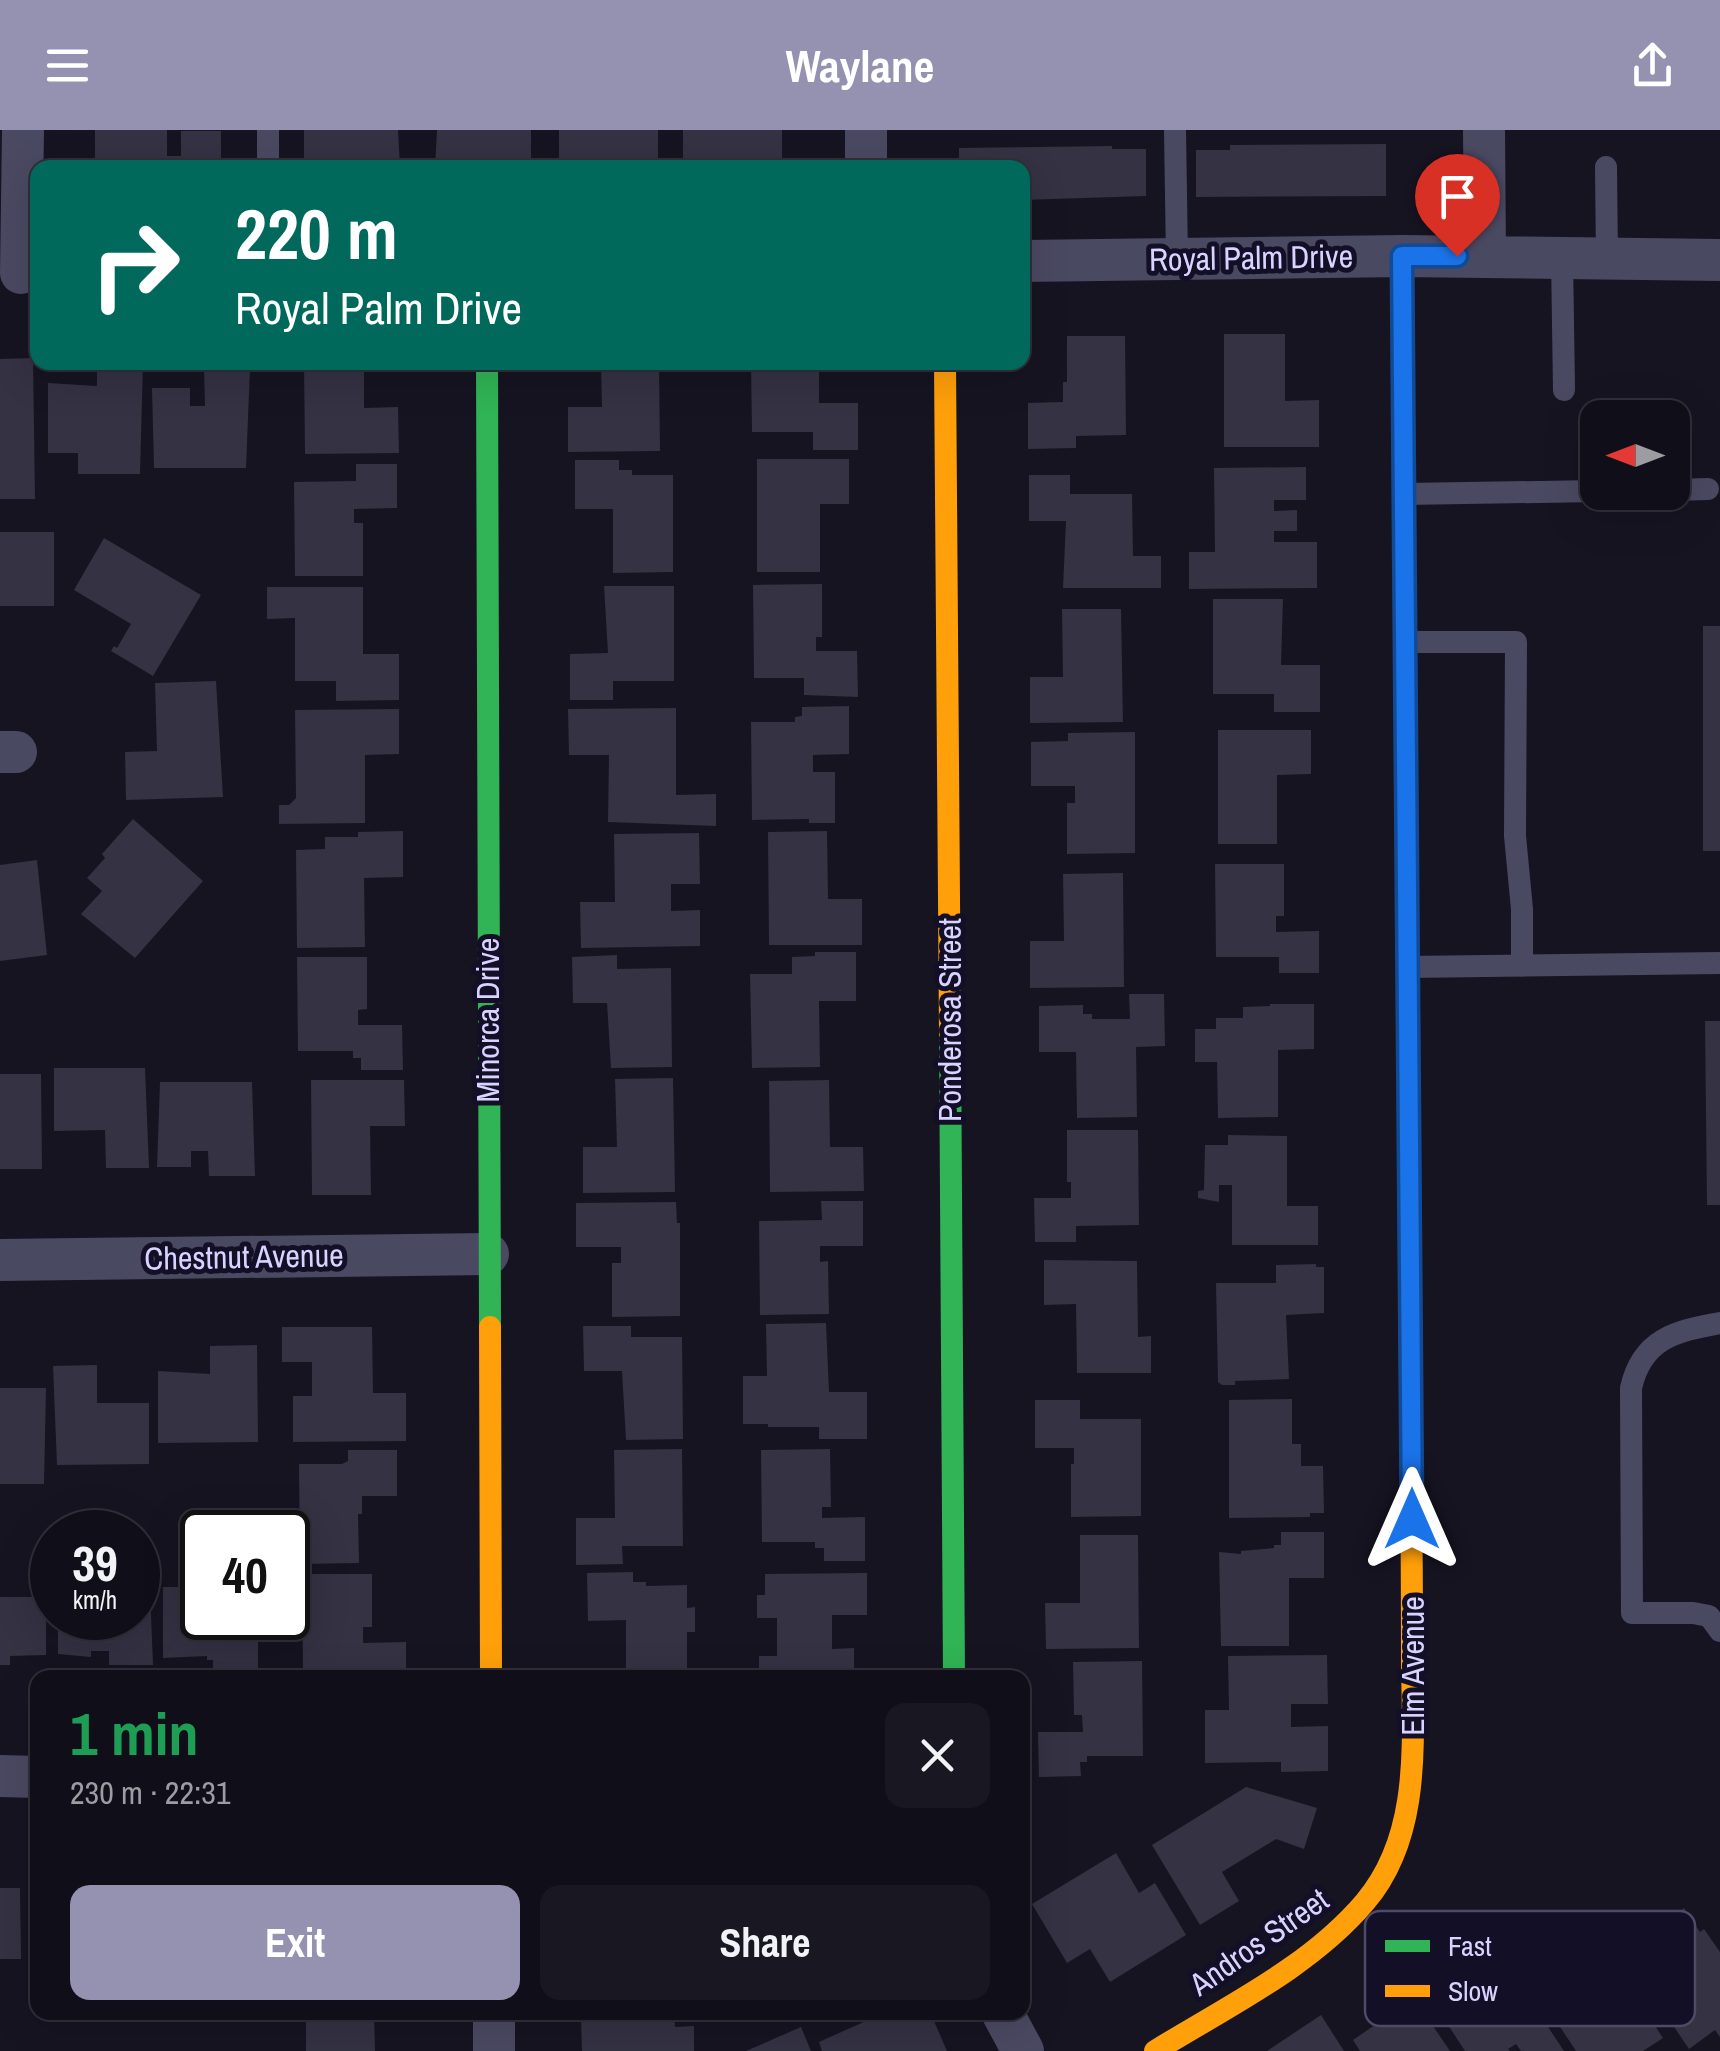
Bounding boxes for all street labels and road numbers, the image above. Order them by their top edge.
street label: Royal Palm Drive [1149,234,1353,281]
street label: Ponderosa Street [928,918,971,1122]
street label: Minorca Drive [466,938,509,1102]
street label: Chestnut Avenue [144,1233,344,1280]
street label: Elm Avenue [1391,1596,1434,1736]
street label: Andros Street [1180,1878,1337,2006]

